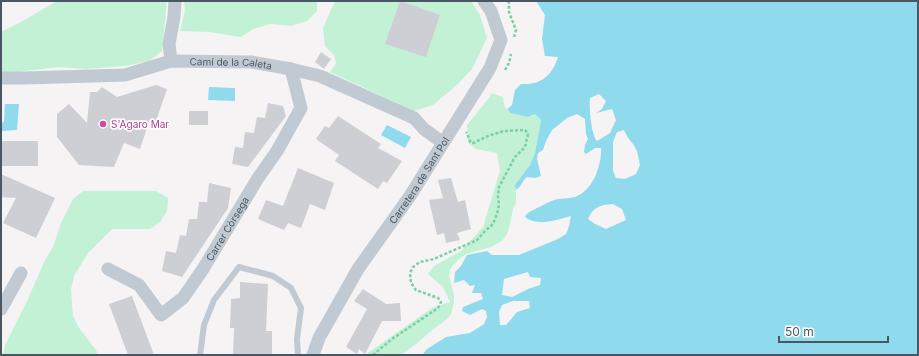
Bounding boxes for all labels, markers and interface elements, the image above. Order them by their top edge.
street label: Camí de la Caleta [189,55,273,72]
place label: S'Agaro Mar [111,118,169,130]
marker: S'Agaro Mar [98,119,108,129]
street label: Carretera de Sant Pol [386,135,451,226]
street label: Carrer Còrsega [203,195,251,263]
scale bar [779,318,888,344]
text: 50 m [785,324,814,339]

